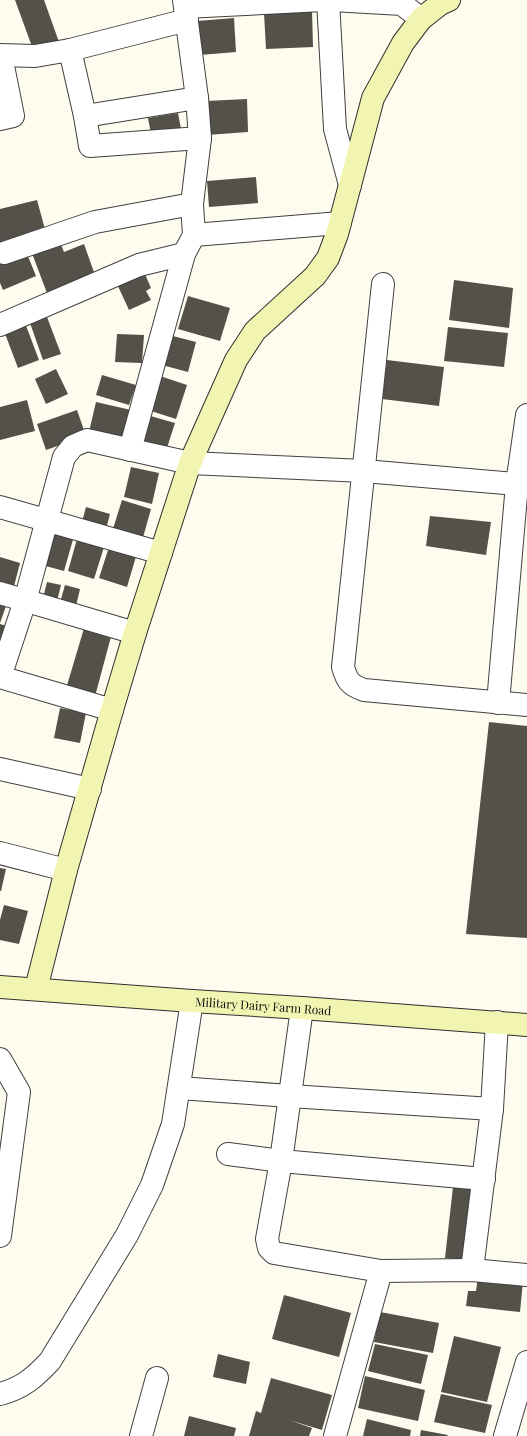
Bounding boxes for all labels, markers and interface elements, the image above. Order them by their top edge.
street label: Military Dairy Farm Road [195,993,332,1018]

